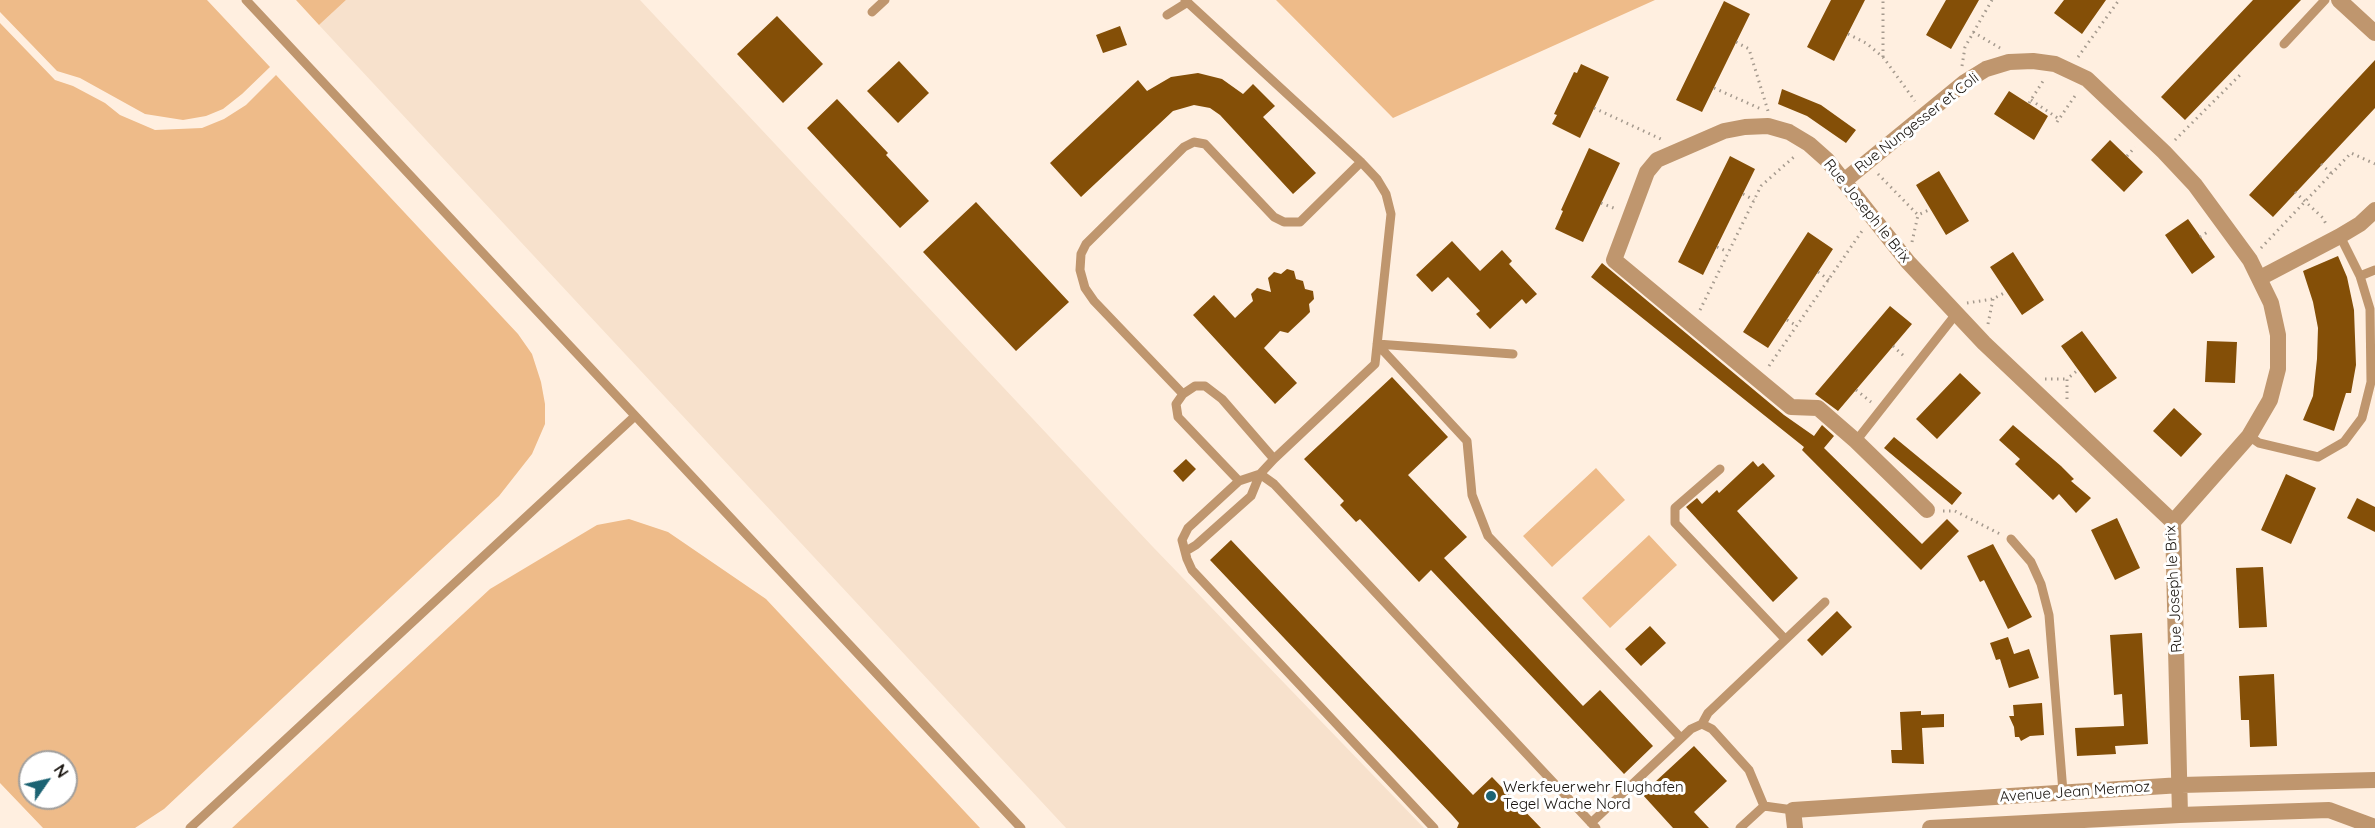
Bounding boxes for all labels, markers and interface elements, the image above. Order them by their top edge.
street label: Rue Nungesser et Coli [1851,69,1983,177]
street label: Rue Joseph le Brix [1820,156,1914,266]
street label: Rue Joseph le Brix [2162,525,2186,653]
north arrow [18,750,78,810]
text: N [50,761,73,782]
place label: Werkfeuerwehr Flughafen Tegel Wache Nord [1503,778,1684,813]
street label: Avenue Jean Mermoz [1999,778,2151,806]
marker: Werkfeuerwehr Flughafen Tegel Wache Nord [1484,789,1498,803]

